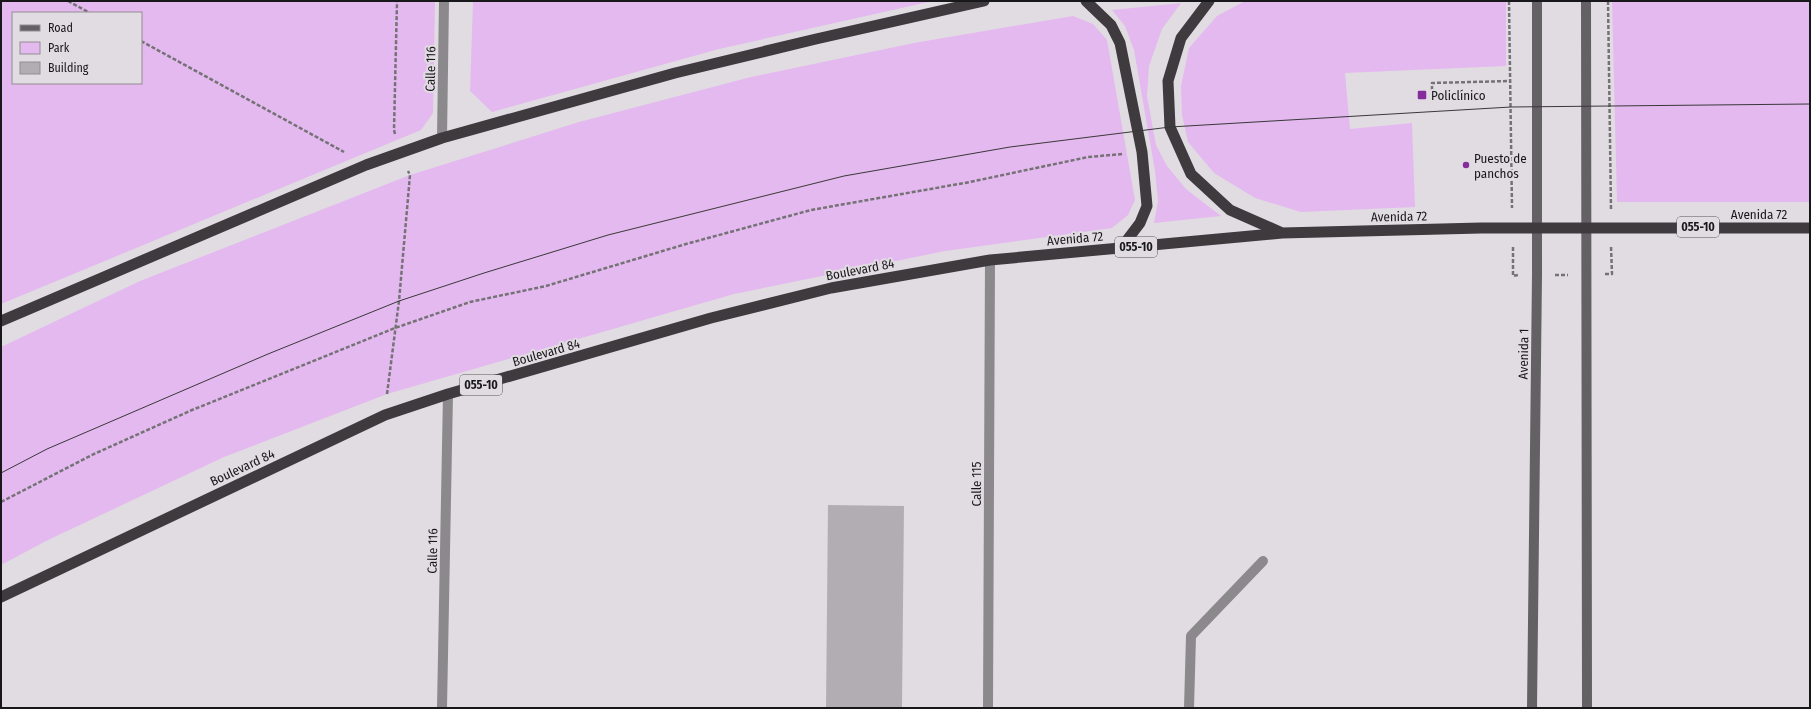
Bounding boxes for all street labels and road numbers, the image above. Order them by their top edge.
street label: Calle 116 [423,46,438,92]
street label: Avenida 72 [1731,207,1787,222]
street label: Avenida 72 [1371,209,1428,224]
road number: 055-10 [1677,217,1719,237]
street label: Avenida 72 [1046,229,1104,248]
road number: 055-10 [1115,237,1157,257]
street label: Boulevard 84 [825,256,896,283]
street label: Avenida 1 [1516,329,1531,379]
street label: Boulevard 84 [511,336,582,369]
road number: 055-10 [460,375,502,395]
street label: Boulevard 84 [208,446,277,489]
street label: Calle 115 [969,462,984,506]
street label: Calle 116 [425,528,440,574]

